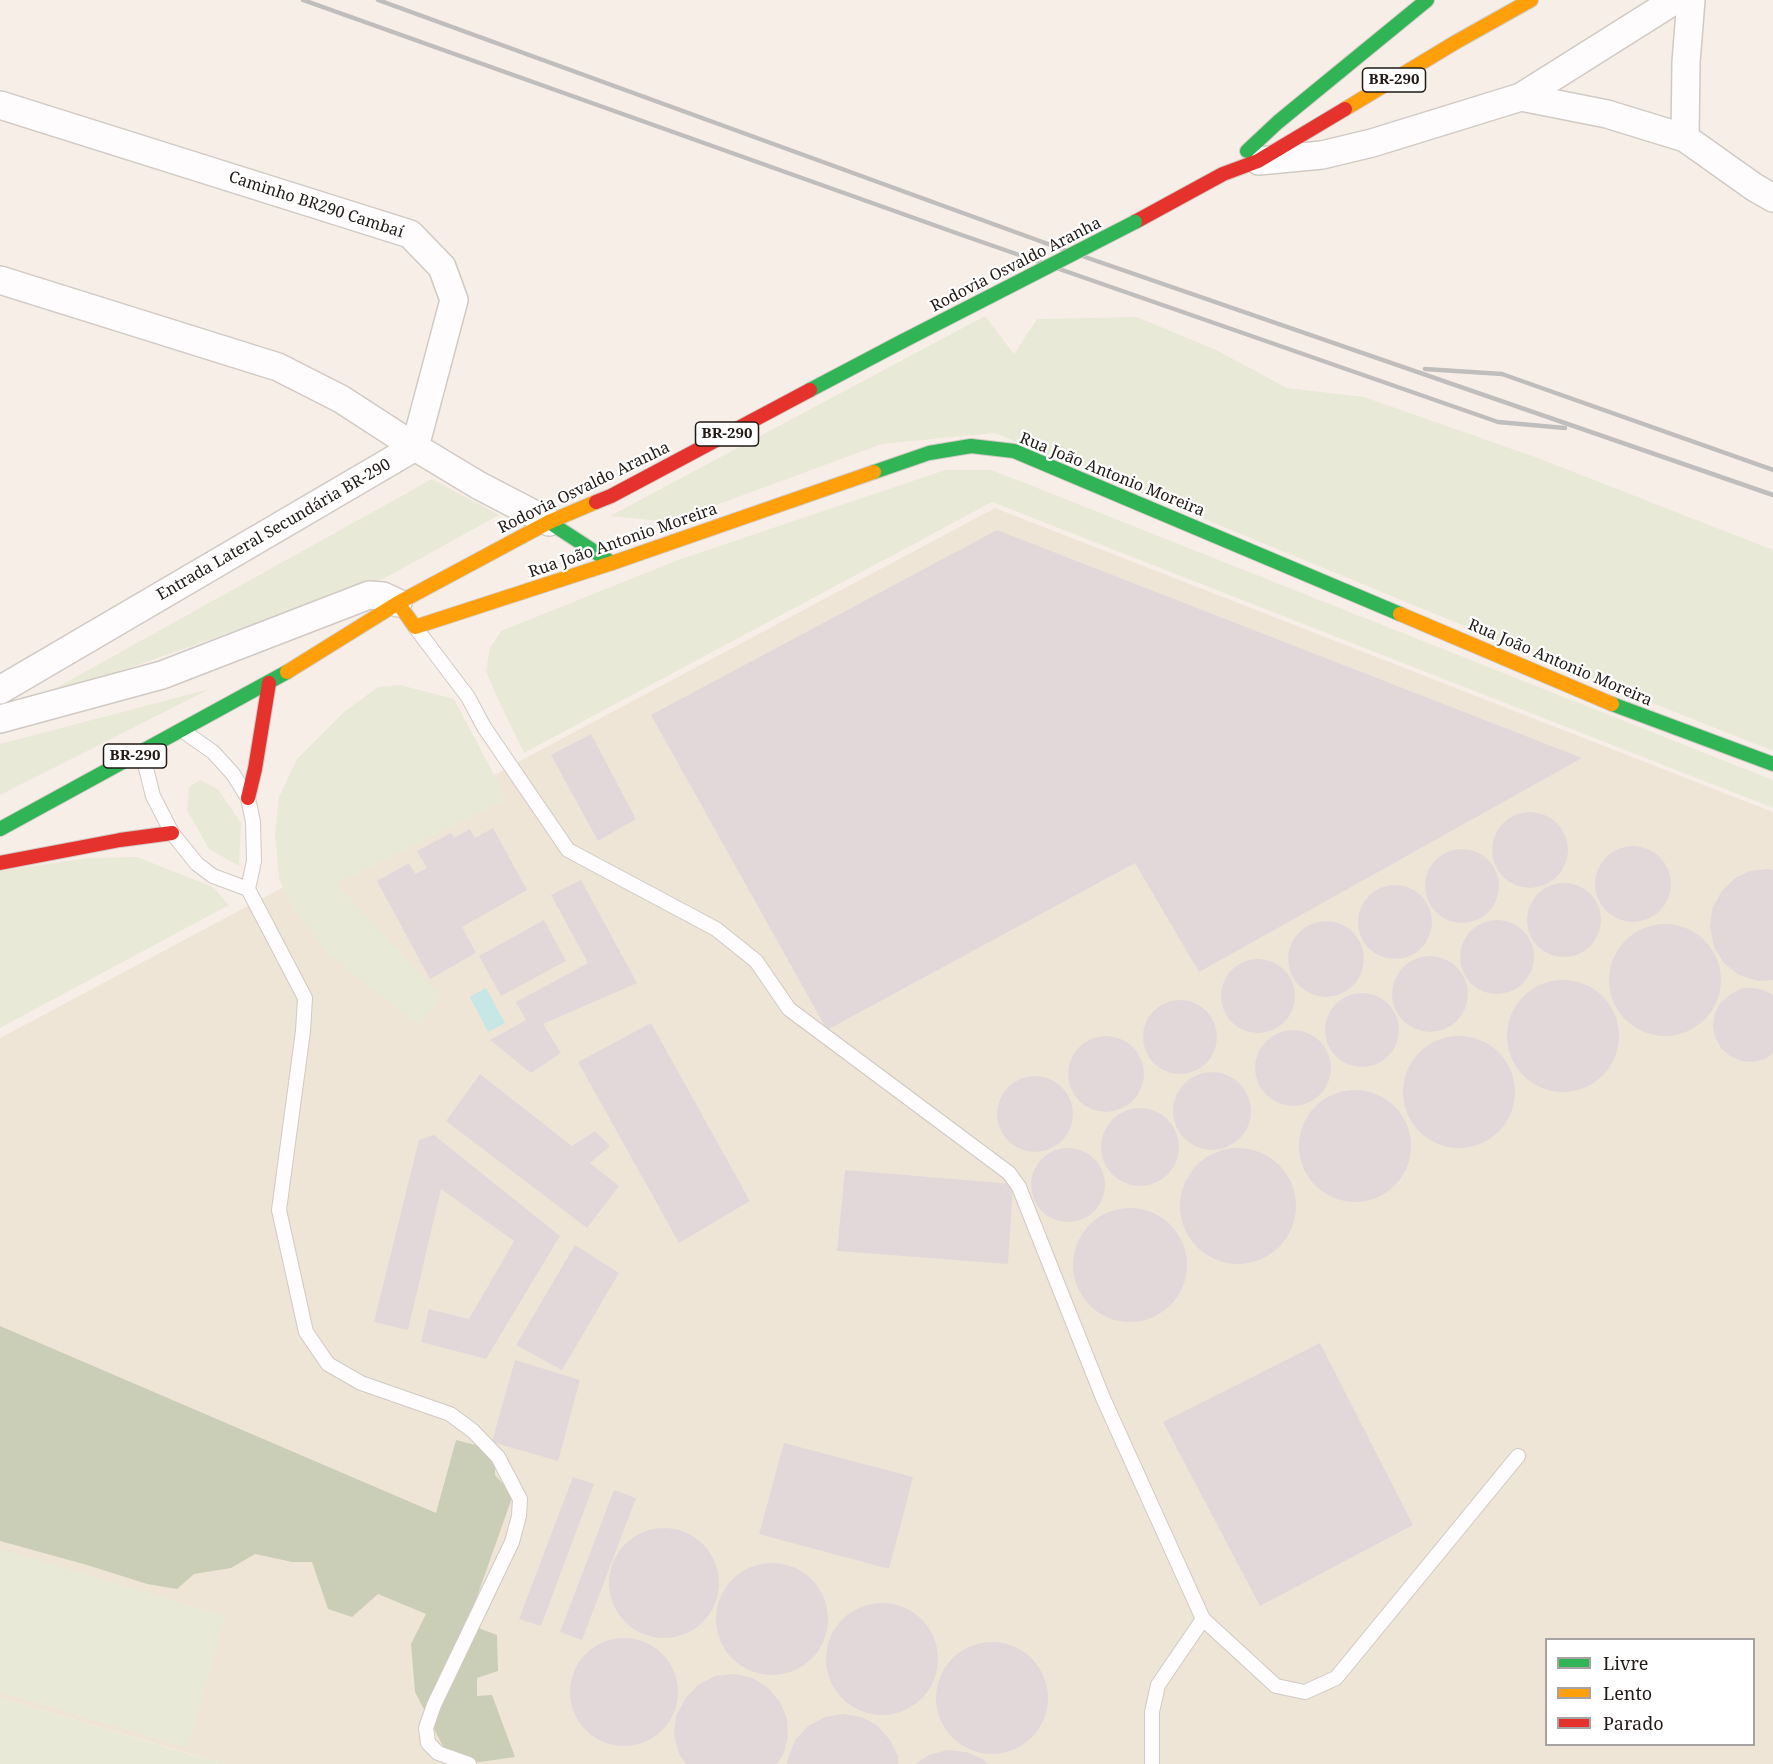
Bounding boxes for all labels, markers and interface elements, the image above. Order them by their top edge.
road number: BR-290 [1362,68,1426,92]
street label: Caminho BR290 Cambaí [226,168,406,242]
street label: Rodovia Osvaldo Aranha [928,214,1104,316]
road number: BR-290 [696,422,758,446]
street label: Rua João Antonio Moreira [1017,429,1207,521]
street label: Rodovia Osvaldo Aranha [495,438,673,538]
street label: Entrada Lateral Secundária BR-290 [154,455,394,605]
street label: Rua João Antonio Moreira [526,500,720,582]
street label: Rua João Antonio Moreira [1465,615,1655,711]
road number: BR-290 [104,744,166,768]
legend [1545,1638,1755,1746]
text: Livre [1603,1651,1649,1675]
text: Lento [1603,1681,1652,1705]
text: Parado [1603,1711,1664,1735]

